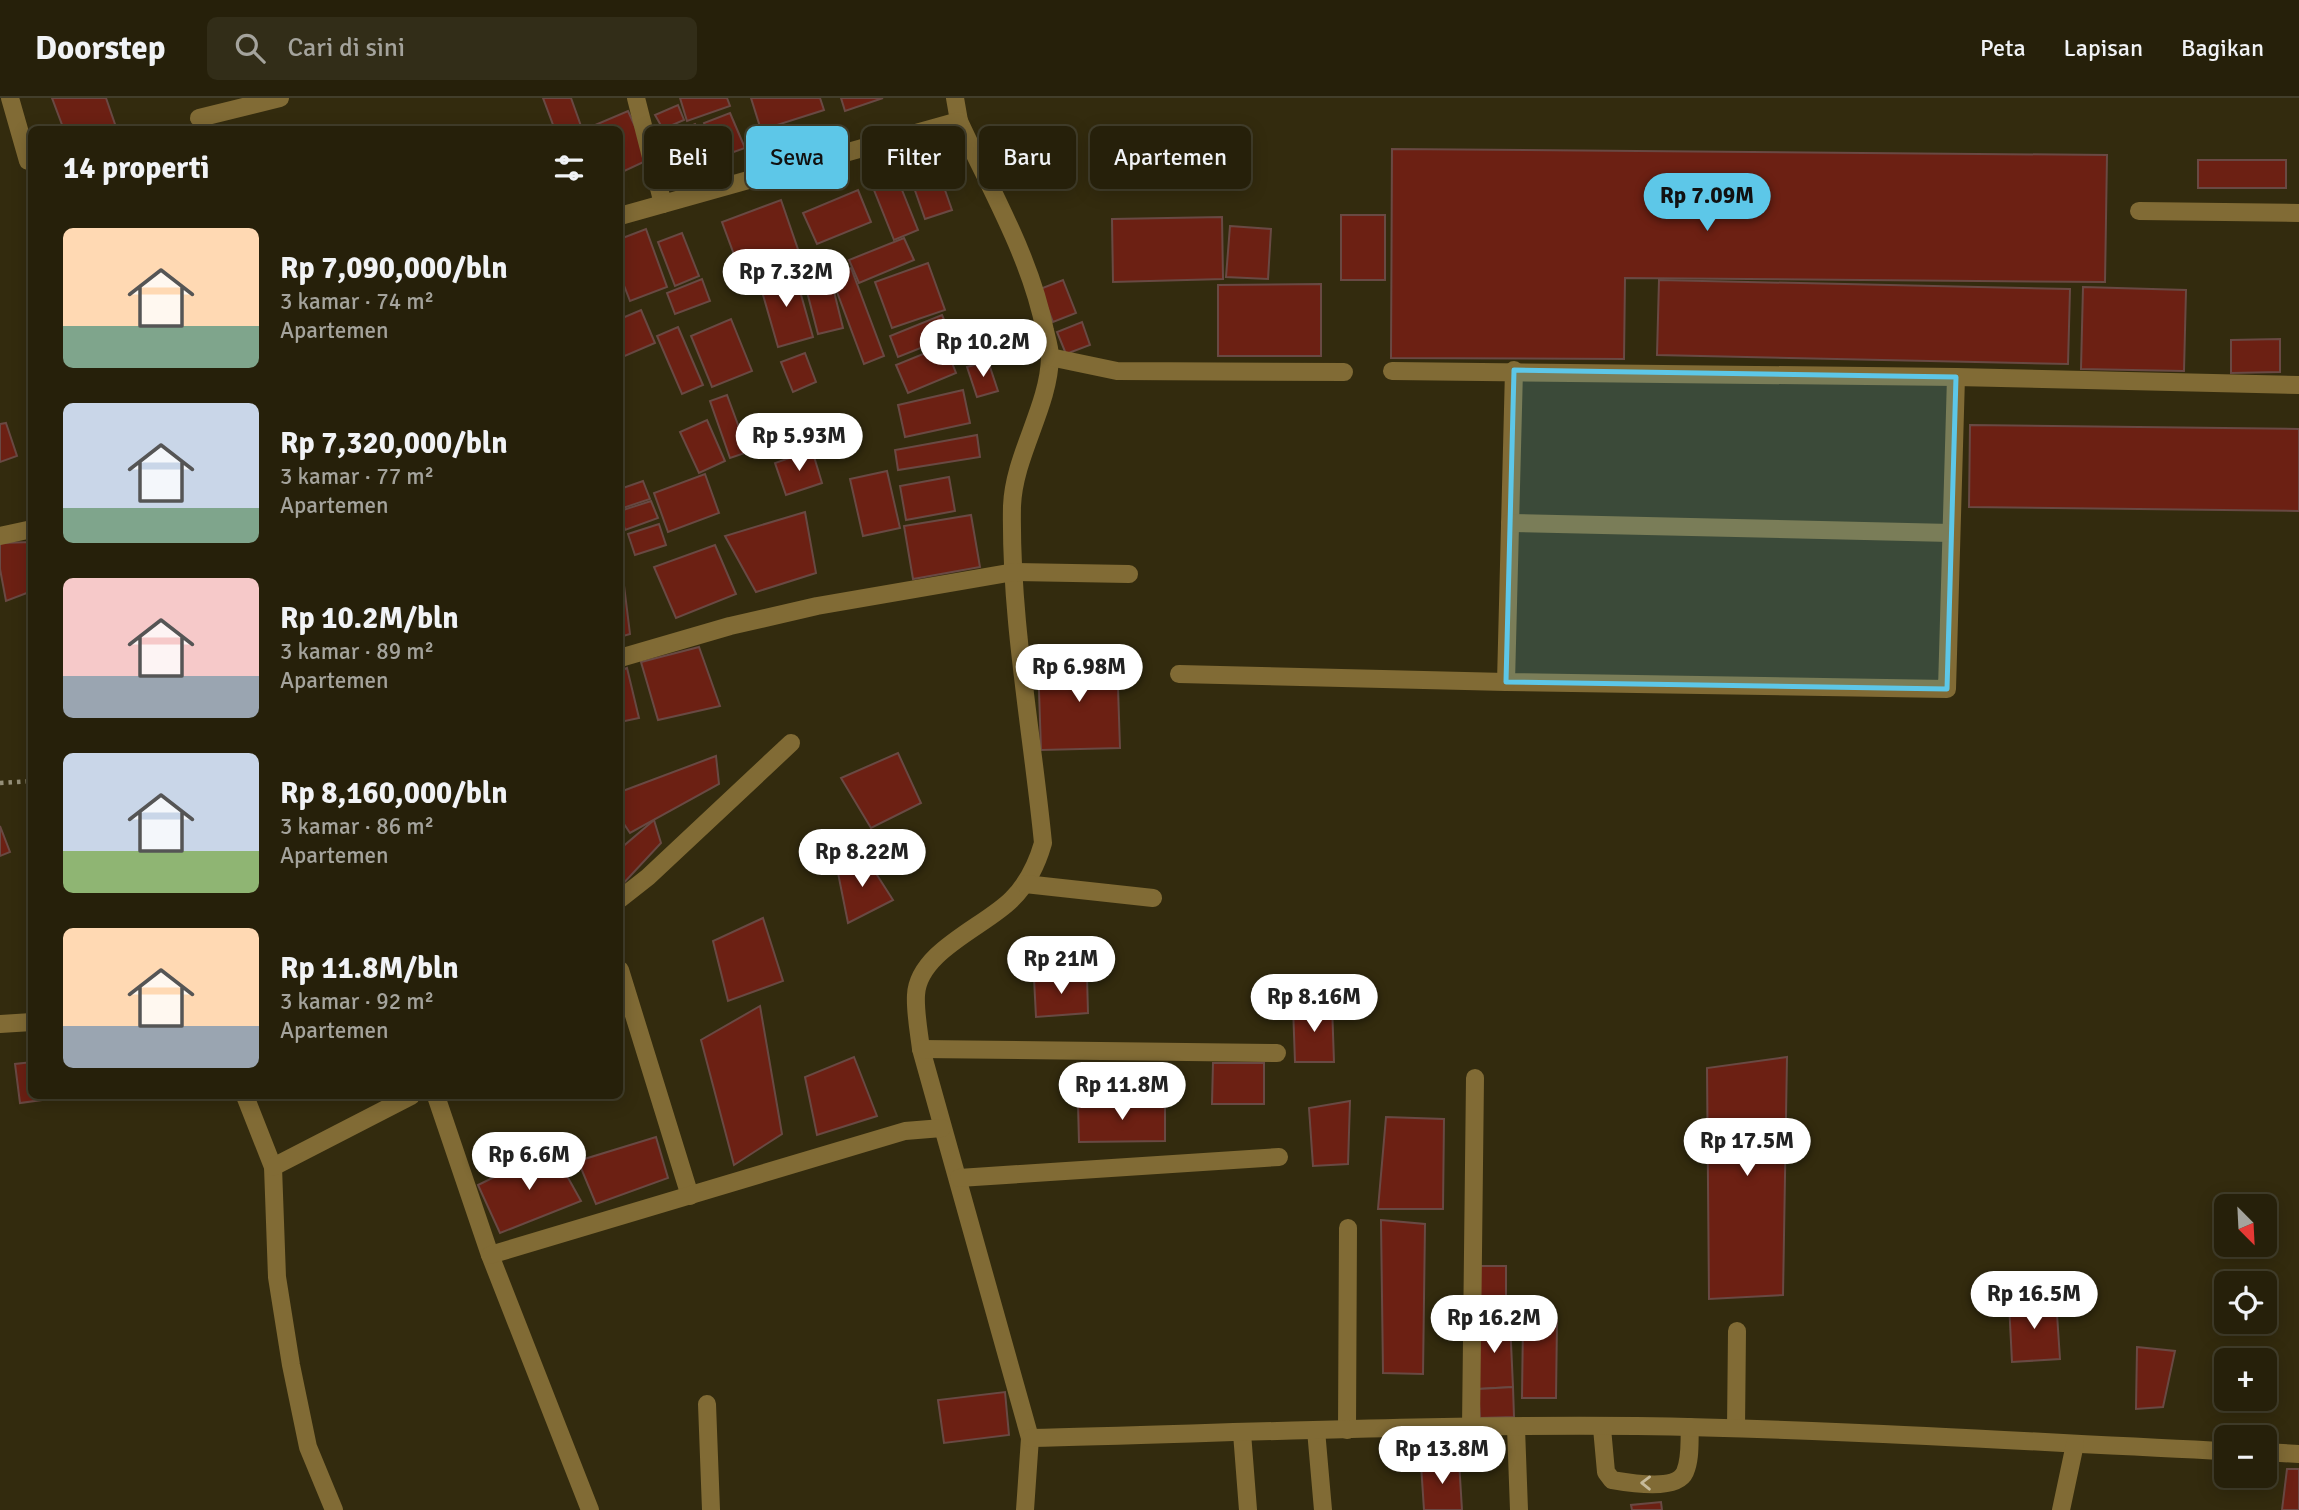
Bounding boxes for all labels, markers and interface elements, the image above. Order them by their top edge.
search box [207,17,697,80]
text: Doorstep [35,28,165,69]
icon: search [231,29,269,67]
text: Cari di sini [287,32,405,64]
text: Peta [1980,33,2026,63]
text: Lapisan [2064,33,2143,63]
text: Bagikan [2181,33,2264,63]
chip: Beli [644,126,732,189]
chip: Sewa [746,126,848,189]
chip: Filter [862,126,965,189]
chip: Baru [979,126,1076,189]
chip: Apartemen [1090,126,1251,189]
icon: filters [550,149,588,187]
text: 14 properti [63,150,210,187]
pin: Rp 7.09M [1635,174,1779,233]
text: Rp 7.09M [1660,181,1754,210]
text: Rp 7,090,000/bln [280,250,508,287]
pin: Rp 7.32M [714,250,858,309]
icon: home [119,256,203,340]
text: Rp 7.32M [739,257,833,286]
text: 3 kamar · 74 m² [280,287,434,316]
text: Apartemen [280,316,389,345]
pin: Rp 10.2M [911,320,1055,379]
text: Rp 10.2M [936,327,1030,356]
pin: Rp 5.93M [727,414,871,473]
text: Rp 5.93M [752,421,846,450]
text: Rp 7,320,000/bln [280,425,508,462]
icon: home [119,431,203,515]
text: 3 kamar · 77 m² [280,462,434,491]
text: Apartemen [280,491,389,520]
text: Rp 10.2M/bln [280,600,459,637]
icon: home [119,606,203,690]
text: 3 kamar · 89 m² [280,637,434,666]
pin: Rp 6.98M [1007,644,1151,704]
text: Rp 6.98M [1032,652,1126,681]
text: Apartemen [280,666,389,695]
text: Rp 8,160,000/bln [280,775,508,812]
icon: home [119,781,203,865]
text: 3 kamar · 86 m² [280,812,434,841]
pin: Rp 8.22M [790,830,934,889]
text: Rp 8.22M [815,837,909,866]
text: Apartemen [280,841,389,870]
pin: Rp 21M [1004,936,1118,996]
text: Rp 21M [1023,944,1099,973]
text: Rp 11.8M/bln [280,950,459,987]
icon: home [119,956,203,1040]
pin: Rp 8.16M [1242,974,1386,1034]
text: Rp 8.16M [1267,982,1361,1011]
text: 3 kamar · 92 m² [280,987,434,1016]
text: Apartemen [280,1016,389,1045]
pin: Rp 11.8M [1050,1062,1194,1122]
text: Rp 11.8M [1075,1070,1169,1099]
pin: Rp 17.5M [1675,1118,1819,1178]
text: Rp 17.5M [1700,1126,1794,1155]
pin: Rp 6.6M [464,1132,594,1192]
text: Rp 6.6M [488,1140,570,1169]
north arrow [2214,1194,2277,1256]
map controls [2214,1194,2277,1488]
button: locate [2214,1271,2277,1334]
pin: Rp 16.5M [1962,1272,2106,1331]
text: Rp 16.5M [1987,1279,2081,1308]
pin: Rp 16.2M [1422,1296,1566,1355]
text: Rp 16.2M [1447,1303,1541,1332]
button: + [2214,1348,2277,1411]
button: − [2214,1425,2277,1488]
pin: Rp 13.8M [1370,1426,1514,1486]
text: Rp 13.8M [1395,1434,1489,1463]
one-way arrow [1640,1476,1651,1491]

